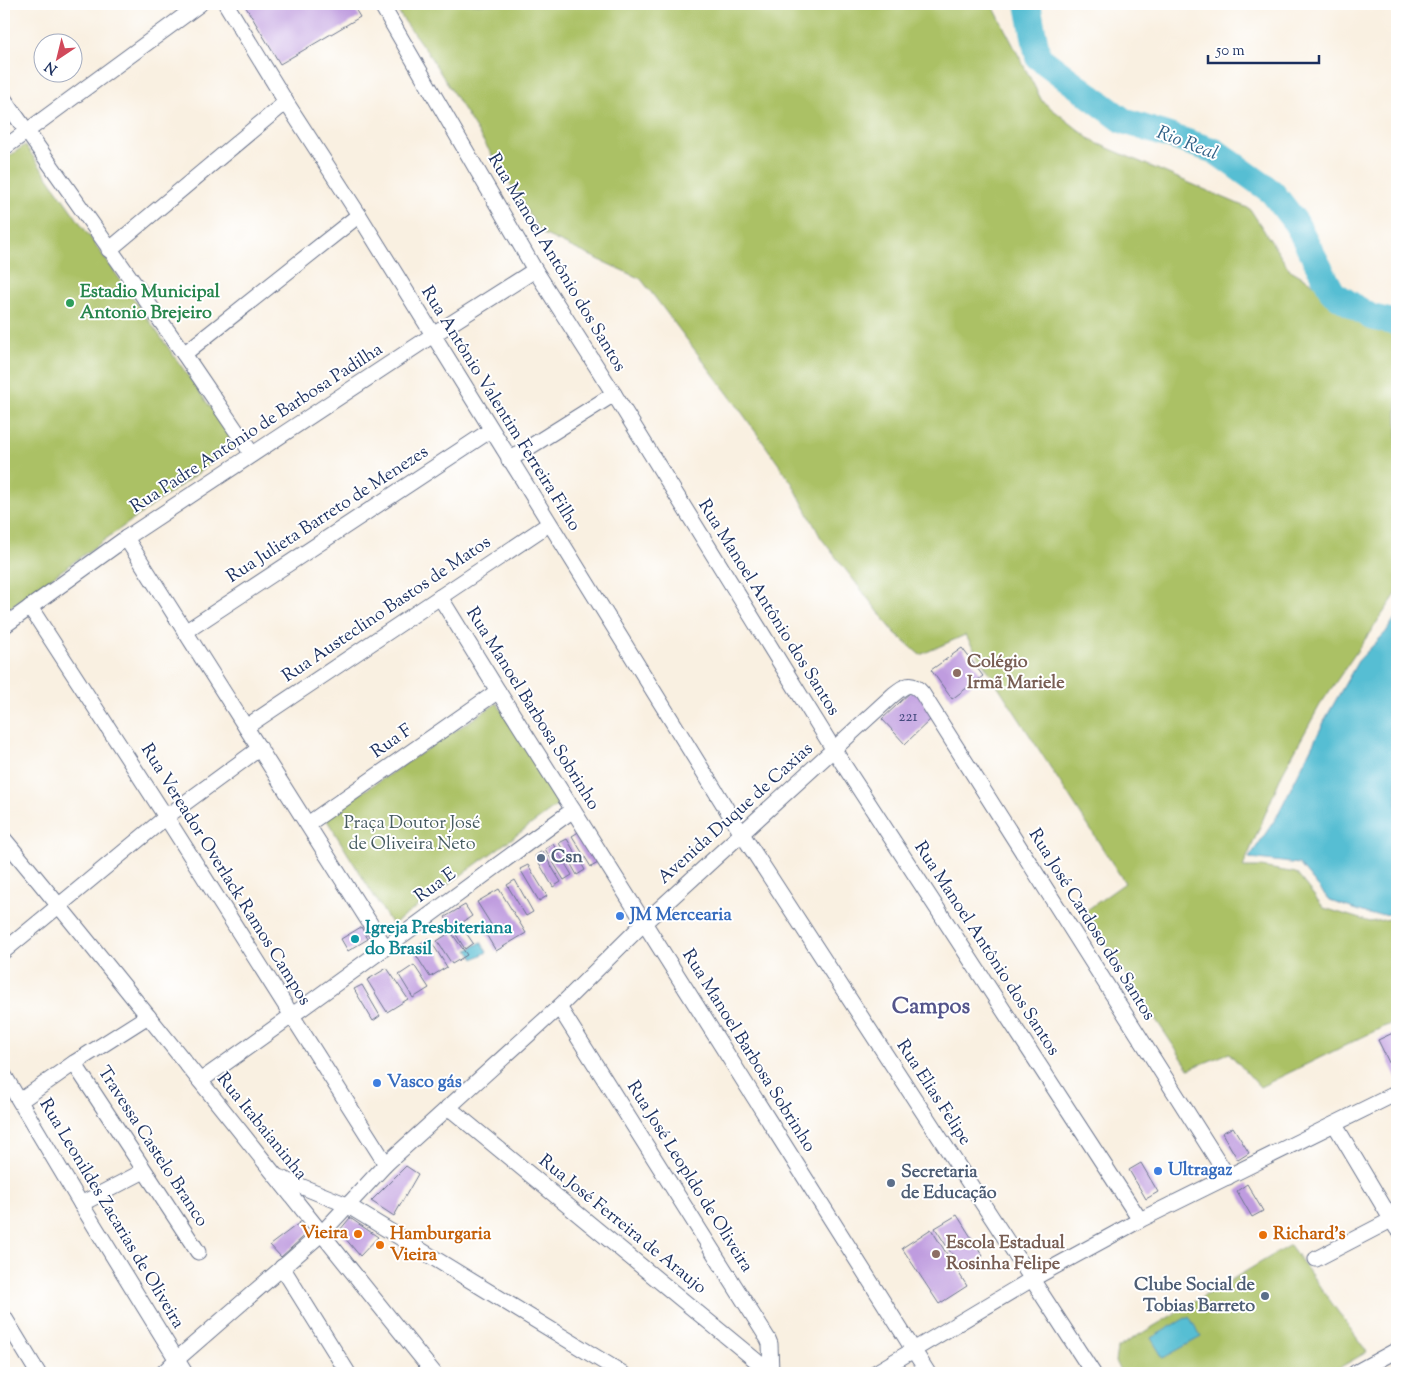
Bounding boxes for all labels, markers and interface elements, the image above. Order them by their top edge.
north arrow [32,32,82,82]
scale bar [1208,32,1320,64]
text: 50 m [1215,41,1245,62]
text: N [41,56,62,78]
water label: Rio Real [1152,120,1222,168]
street label: Rua Manoel Antônio dos Santos [480,149,632,377]
place label: Estadio Municipal Antonio Brejeiro [80,280,221,327]
street label: Rua Antônio Valentim Ferreira Filho [414,281,587,537]
marker: Estadio Municipal Antonio Brejeiro [64,297,76,309]
street label: Rua Padre Antônio de Barbosa Padilha [126,337,388,521]
street label: Rua Julieta Barreto de Menezes [222,440,434,590]
street label: Rua Manoel Antônio dos Santos [690,495,846,721]
street label: Rua Austeclino Bastos de Matos [277,530,497,690]
street label: Rua Manoel Barbosa Sobrinho [459,602,605,816]
place label: Colégio Irmã Mariele [967,650,1065,697]
marker: Colégio Irmã Mariele [951,667,963,679]
house number: 221 [898,707,918,728]
street label: Rua F [366,718,418,766]
street label: Avenida Duque de Caxias [653,737,819,891]
street label: Rua Vereador Overlack Ramos Campos [133,739,317,1011]
park label: Praça Doutor José de Oliveira Neto [344,811,480,858]
street label: Rua José Cardoso dos Santos [1021,824,1161,1026]
street label: Rua Manoel Antônio dos Santos [907,837,1065,1061]
place label: Csn [551,845,583,871]
marker: Csn [535,852,547,864]
street label: Rua E [410,862,462,910]
place label: JM Mercearia [628,903,732,929]
marker: JM Mercearia [614,910,626,922]
place label: Igreja Presbiteriana do Brasil [365,916,513,963]
marker: Igreja Presbiteriana do Brasil [349,933,361,945]
street label: Rua Manoel Barbosa Sobrinho [675,944,821,1158]
district label: Campos [892,992,971,1024]
street label: Rua Elias Felipe [889,1035,977,1151]
street label: Travessa Castelo Branco [90,1062,214,1233]
street label: Rua Itabaianinha [209,1068,313,1186]
place label: Vasco gás [387,1070,462,1096]
street label: Rua José Leopldo de Oliveira [619,1076,759,1278]
marker: Vasco gás [371,1077,383,1089]
street label: Rua Leonildes Zacarias de Oliveira [32,1094,190,1334]
street label: Rua José Ferreira de Araujo [532,1149,712,1301]
place label: Ultragaz [1168,1158,1233,1184]
place label: Secretaria de Educação [901,1160,997,1207]
marker: Ultragaz [1152,1165,1164,1177]
marker: Secretaria de Educação [885,1177,897,1189]
place label: Vieira [301,1221,349,1247]
place label: Hamburgaria Vieira [390,1222,492,1269]
place label: Richard's [1273,1222,1346,1248]
marker: Vieira [352,1228,364,1240]
marker: Richard's [1257,1229,1269,1241]
place label: Escola Estadual Rosinha Felipe [946,1231,1066,1278]
marker: Hamburgaria Vieira [374,1239,386,1251]
marker: Escola Estadual Rosinha Felipe [930,1248,942,1260]
place label: Clube Social de Tobias Barreto [1134,1273,1256,1320]
marker: Clube Social de Tobias Barreto [1259,1290,1271,1302]

